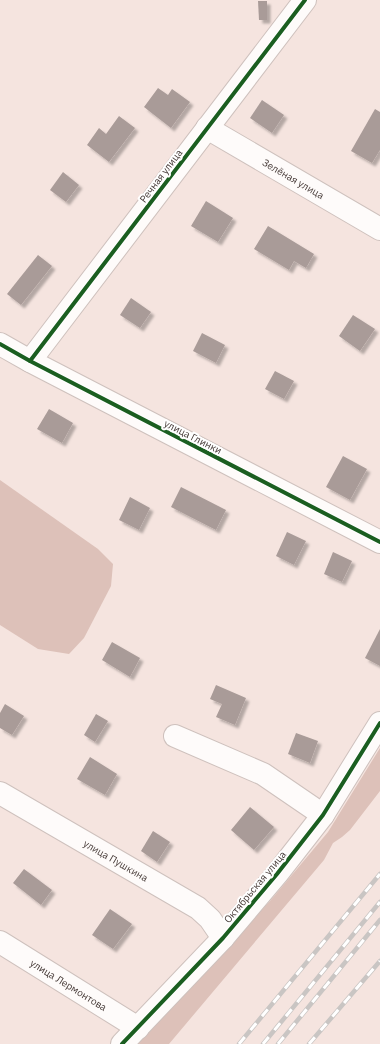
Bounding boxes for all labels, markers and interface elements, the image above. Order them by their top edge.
street label: Речная улица [137,146,186,205]
street label: Зелёная улица [260,155,327,202]
street label: улица Глинки [162,417,224,457]
street label: улица Пушкина [81,836,151,884]
street label: Октябрьская улица [221,848,289,926]
street label: улица Лермонтова [28,956,110,1014]

